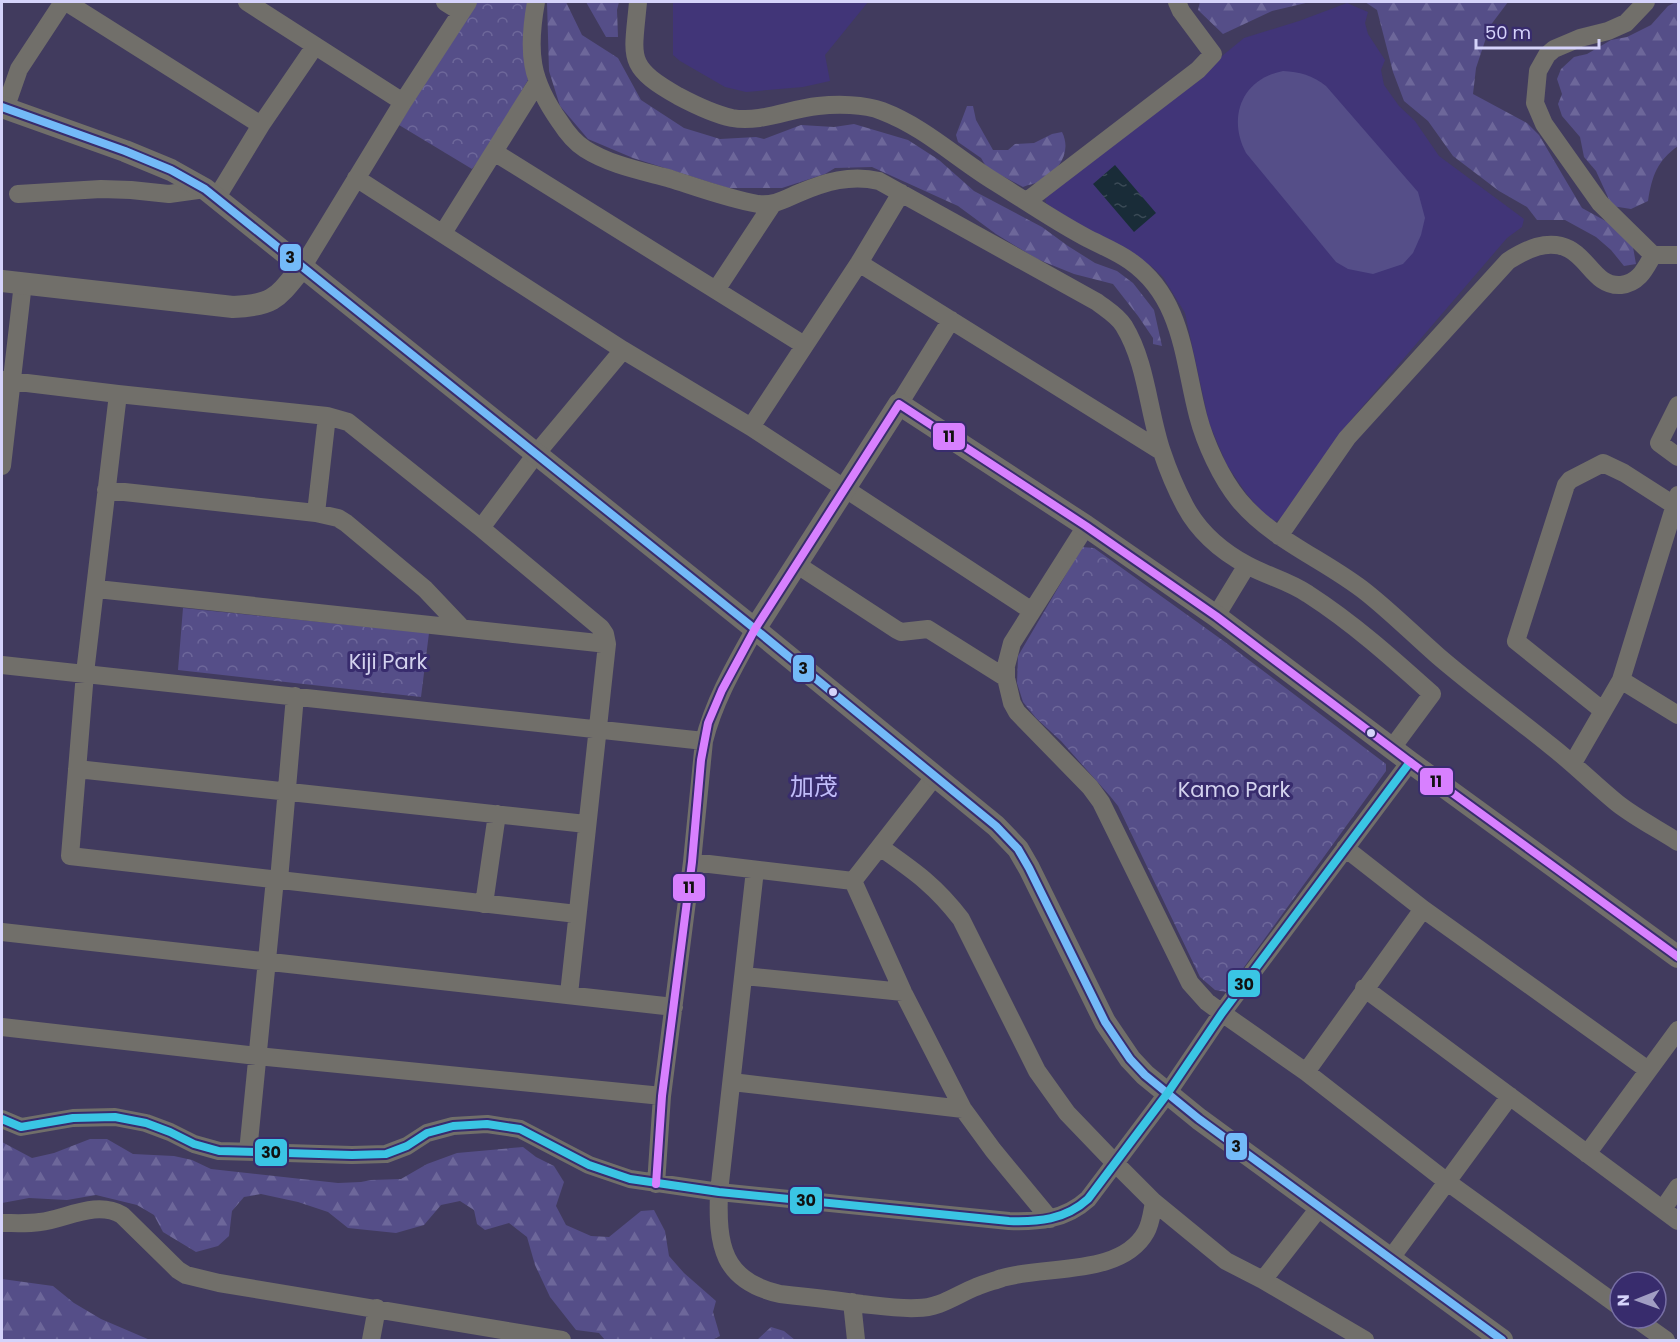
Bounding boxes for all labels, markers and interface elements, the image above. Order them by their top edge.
scale bar [1476,12,1599,50]
text: 50 m [1485,20,1531,45]
line badge: 3 [279,243,302,272]
text: 3 [285,246,295,269]
line badge: 11 [932,422,966,451]
text: 11 [943,425,955,448]
park label: Kiji Park [349,647,428,676]
line badge: 3 [792,654,815,683]
text: 3 [798,657,808,680]
unlabelled marker [827,686,839,698]
unlabelled marker [1365,727,1377,739]
line badge: 11 [1419,767,1454,796]
district label: 加茂 [790,770,838,803]
text: 11 [1430,770,1442,793]
park label: Kamo Park [1178,775,1290,804]
line badge: 11 [672,873,706,902]
text: 11 [683,876,695,899]
line badge: 30 [1227,969,1261,998]
text: 30 [1234,973,1254,996]
line badge: 3 [1225,1132,1248,1161]
text: 3 [1231,1135,1241,1158]
line badge: 30 [254,1138,288,1167]
text: 30 [261,1141,281,1164]
line badge: 30 [789,1186,823,1215]
text: 30 [796,1189,816,1212]
north arrow [1608,1270,1668,1330]
text: N [1612,1294,1635,1306]

